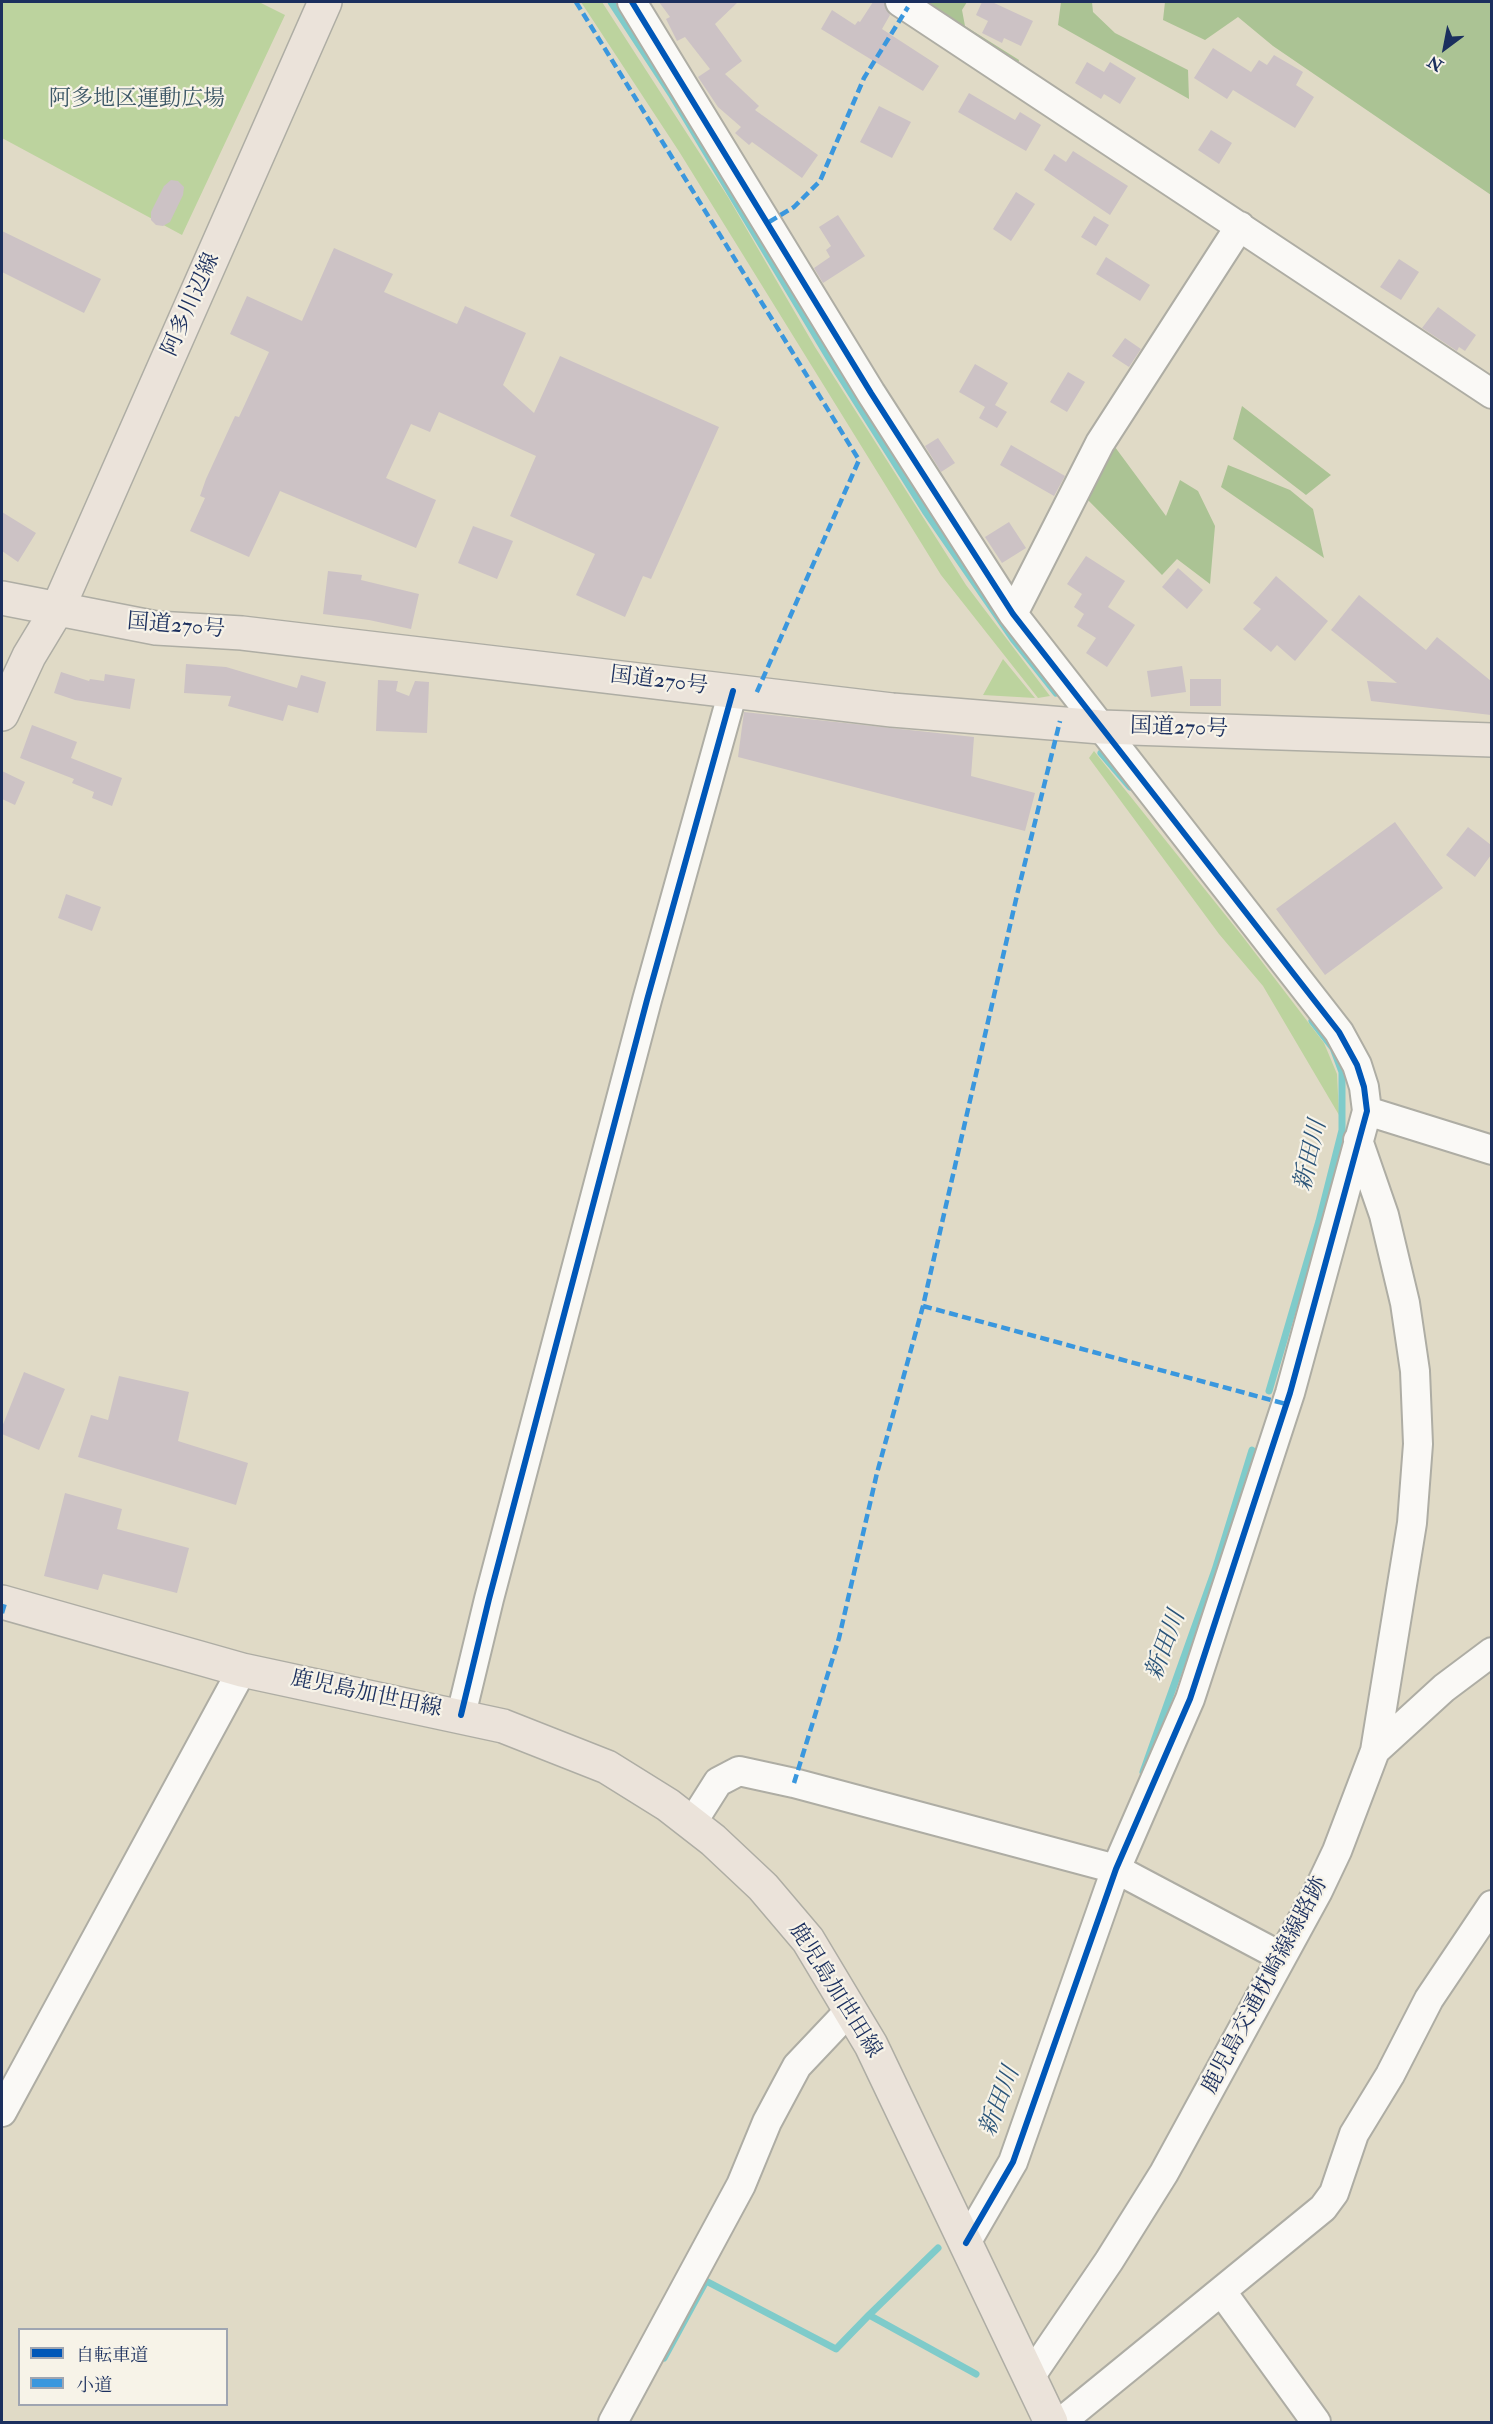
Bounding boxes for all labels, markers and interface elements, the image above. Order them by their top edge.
north arrow [1415,18,1475,78]
text: N [1424,51,1447,76]
park label: 阿多地区運動広場 [49,87,225,113]
street label: 阿多川辺線 [158,249,226,361]
street label: 国道270号 [126,610,226,644]
street label: 国道270号 [609,663,709,701]
street label: 国道270号 [1129,714,1229,744]
water label: 新田川 [1290,1118,1334,1194]
water label: 新田川 [1141,1607,1193,1685]
street label: 鹿児島加世田線 [288,1666,444,1724]
street label: 鹿児島交通枕崎線線路跡 [1198,1873,1334,2099]
street label: 鹿児島加世田線 [782,1919,886,2063]
water label: 新田川 [975,2063,1027,2141]
legend [18,2328,228,2406]
text: 自転車道 [76,2344,148,2367]
text: 小道 [76,2374,112,2397]

